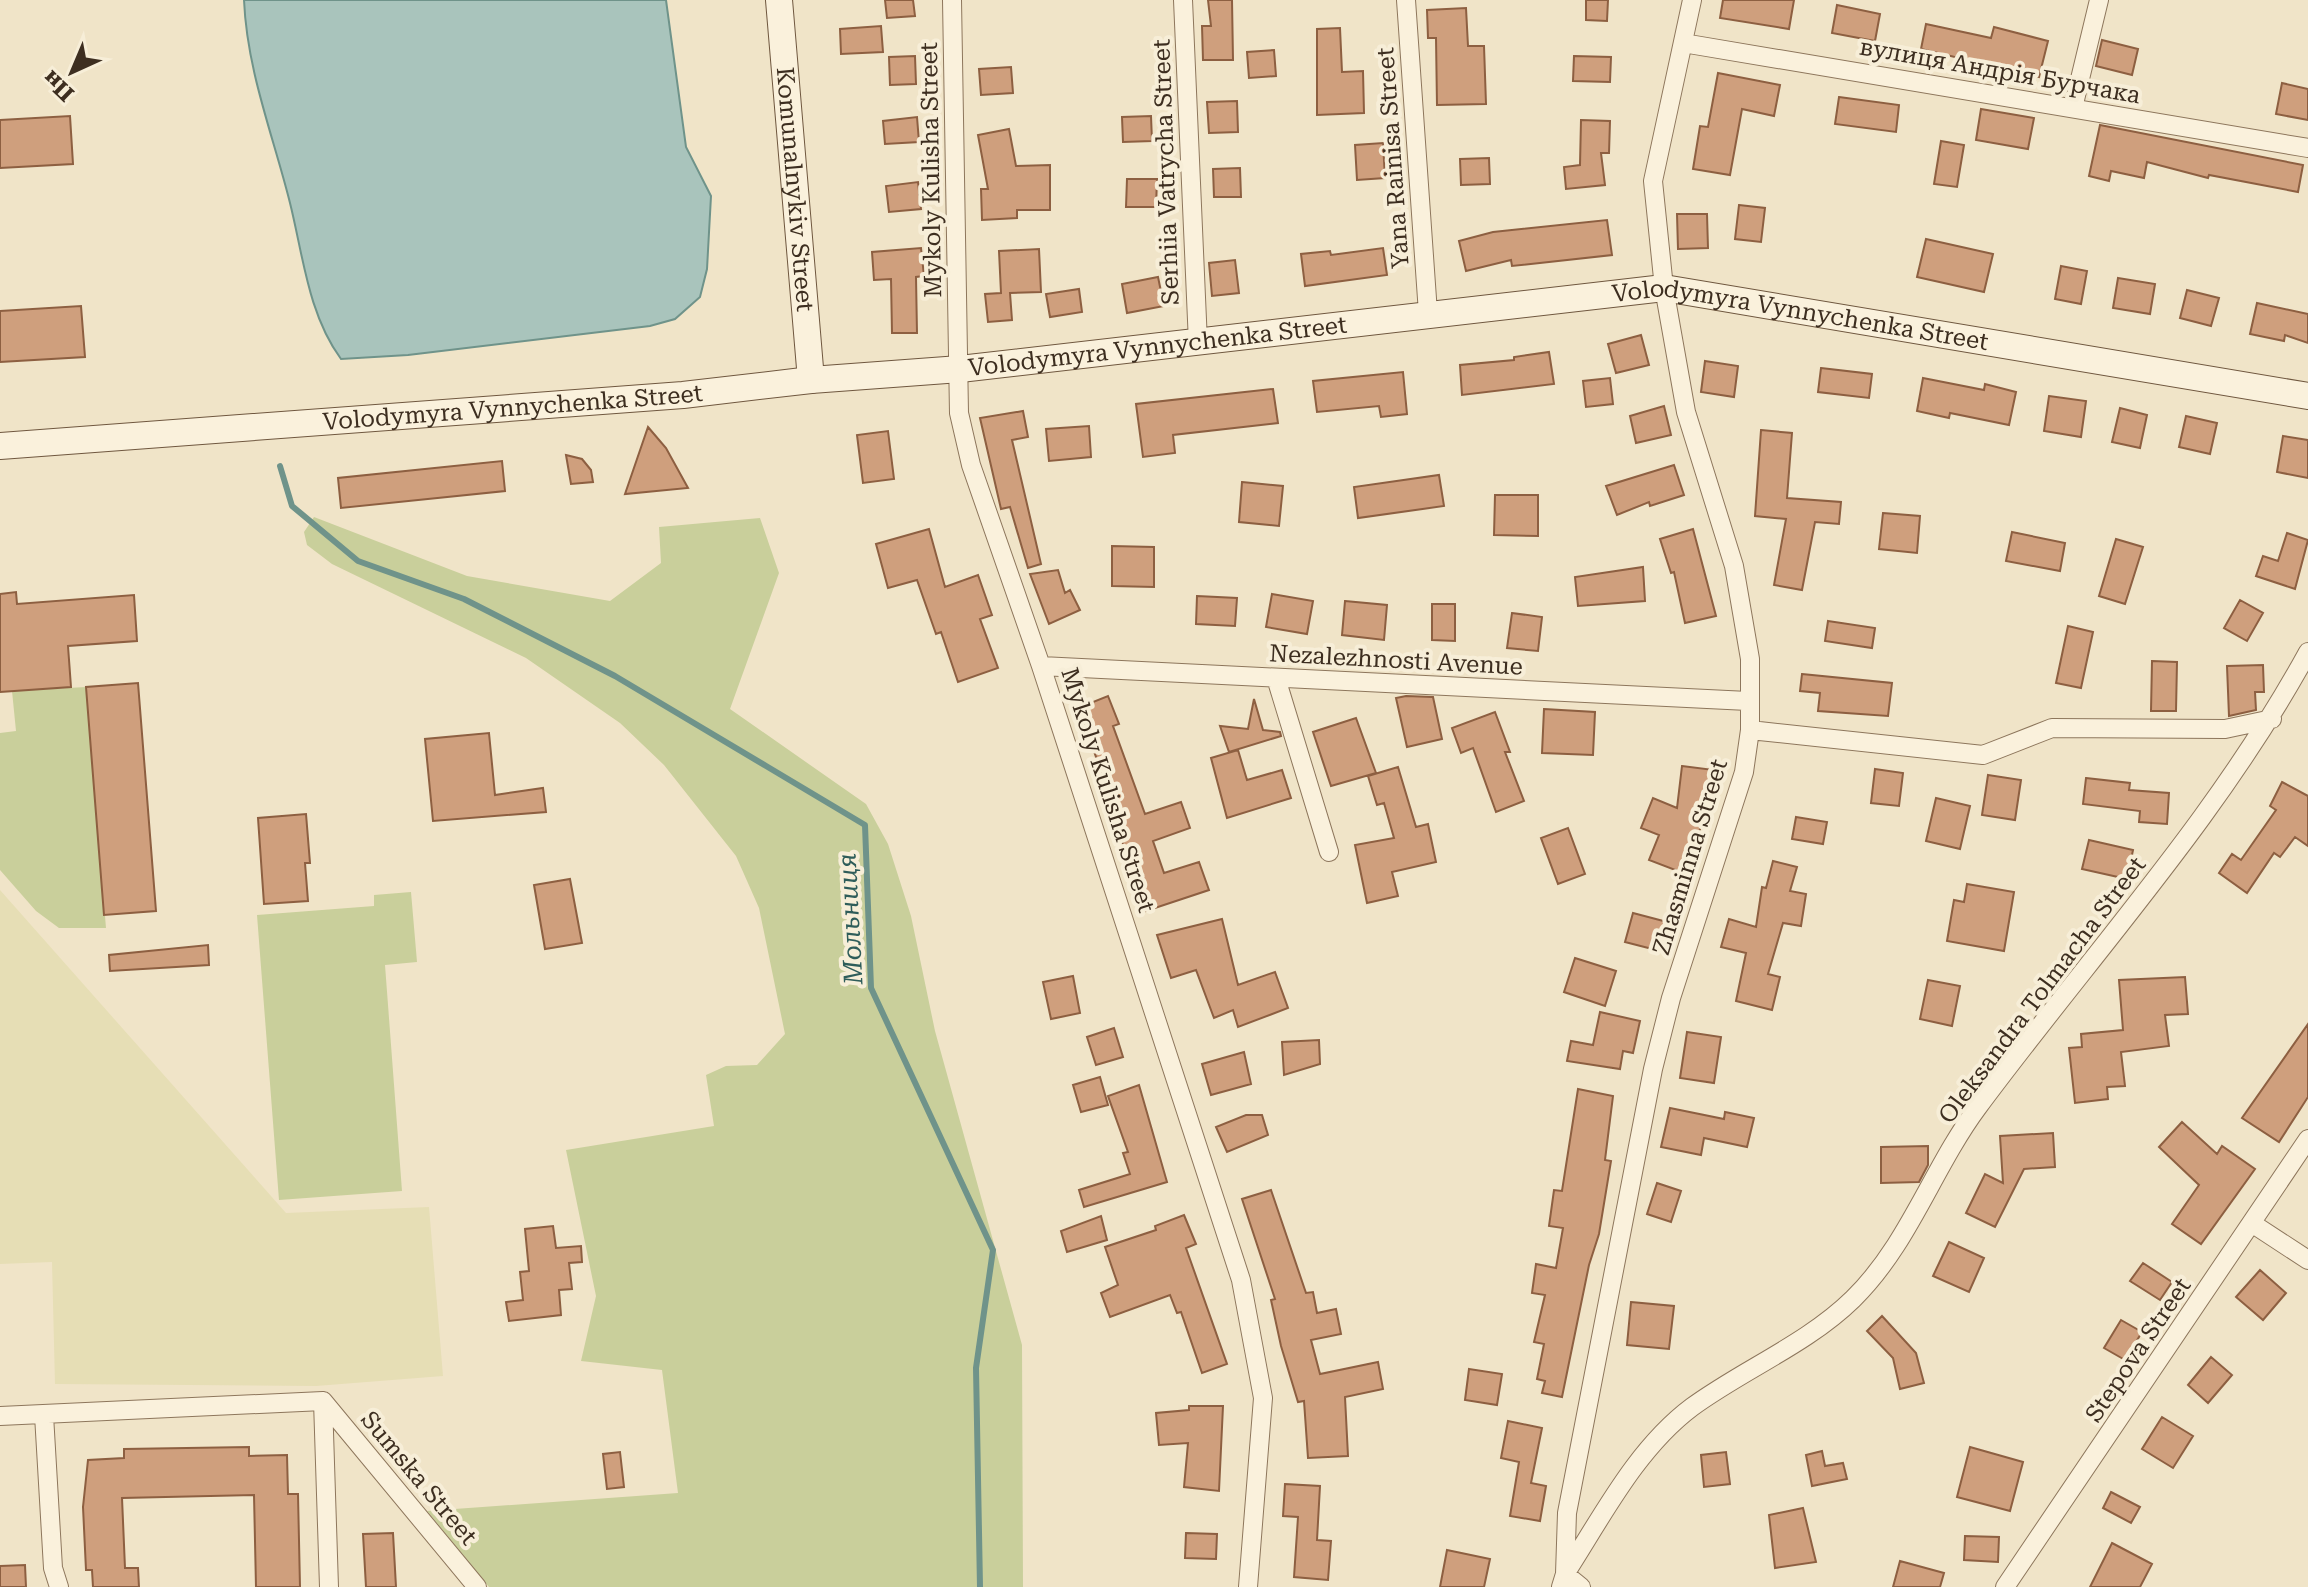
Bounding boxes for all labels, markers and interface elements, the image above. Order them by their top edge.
north arrow [32,32,112,112]
street label: вулиця Андрія Бурчака [1857,33,2143,109]
street label: Serhiia Vatrycha Street [1147,39,1185,305]
street label: Mykoly Kulisha Street [915,42,947,298]
street label: Yana Rainisa Street [1371,46,1415,270]
text: Пн [38,66,79,106]
street label: Komunalnykiv Street [771,66,819,313]
street label: Volodymyra Vynnychenka Street [1611,274,1990,356]
street label: Volodymyra Vynnychenka Street [967,311,1348,382]
street label: Volodymyra Vynnychenka Street [322,379,704,436]
street label: Nezalezhnosti Avenue [1268,639,1524,681]
street label: Mykoly Kulisha Street [1055,664,1161,916]
street label: Zhasminna Street [1647,756,1733,958]
street label: Oleksandra Tolmacha Street [1933,851,2151,1129]
water label: Мольниця [832,852,868,987]
street label: Stepova Street [2079,1272,2197,1427]
street label: Sumska Street [355,1406,483,1550]

